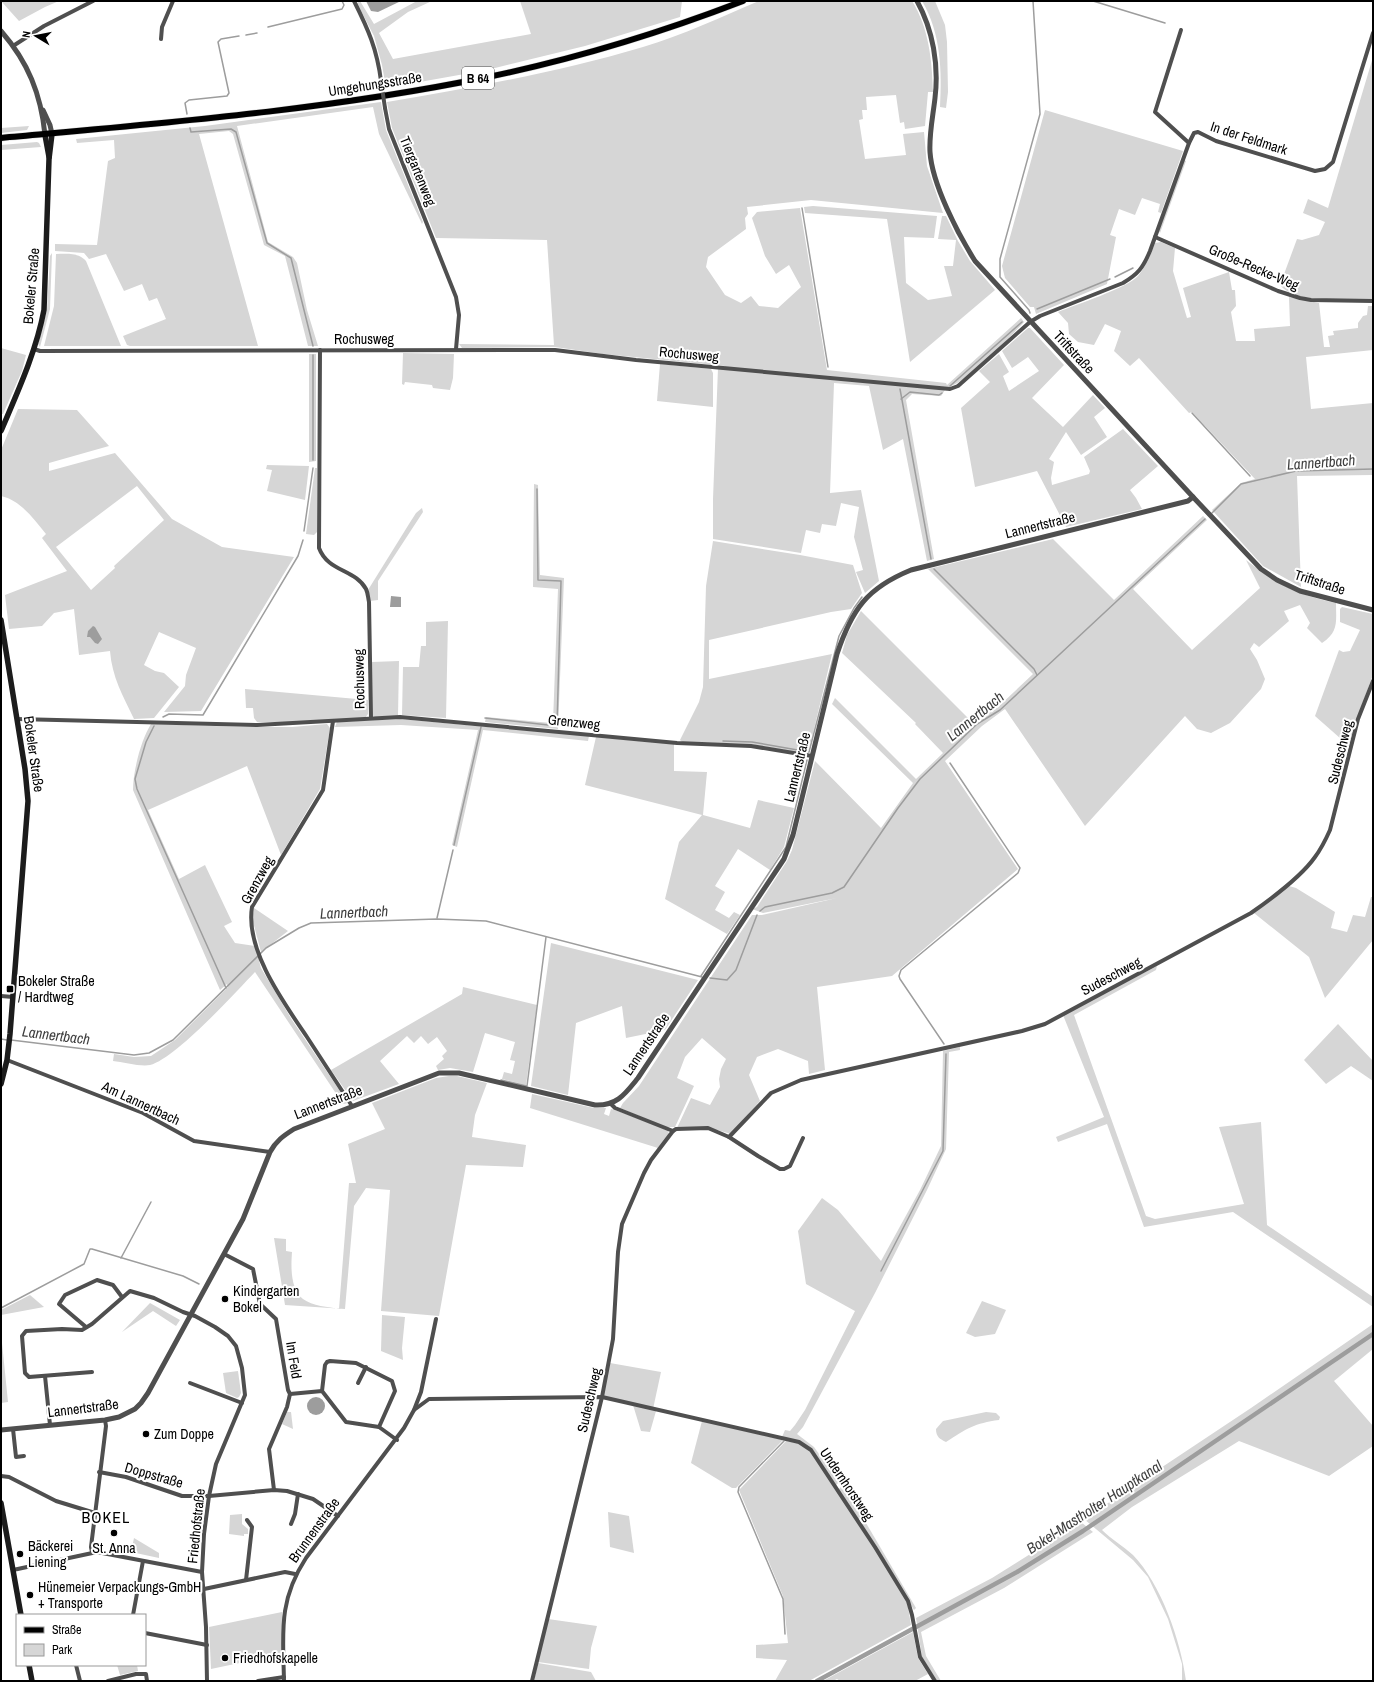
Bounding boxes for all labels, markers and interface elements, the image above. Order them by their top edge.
north arrow [16,16,56,56]
text: N [19,30,34,39]
road number: B 64 [462,67,494,89]
street label: Umgehungsstraße [327,68,423,100]
street label: In der Feldmark [1208,117,1290,159]
street label: Tiergartenweg [396,133,440,209]
street label: Große-Recke-Weg [1206,240,1302,294]
street label: Bokeler Straße [19,247,43,325]
street label: Triftstraße [1050,327,1098,377]
street label: Rochusweg [334,330,395,348]
street label: Rochusweg [658,342,720,366]
water label: Lannertbach [1286,449,1356,475]
street label: Lannertstraße [1003,508,1077,542]
street label: Triftstraße [1292,565,1348,599]
street label: Rochusweg [349,648,369,709]
water label: Lannertbach [942,686,1008,746]
street label: Grenzweg [547,710,602,734]
street label: Bokeler Straße [20,715,48,793]
street label: Sudeschweg [1323,717,1357,786]
street label: Lannertstraße [780,730,814,804]
street label: Grenzweg [236,852,278,907]
water label: Lannertbach [319,900,389,924]
street label: Sudeschweg [1078,952,1145,999]
place label: Bokeler Straße / Hardtweg [18,972,95,1006]
marker: Bokeler Straße / Hardtweg [5,984,15,994]
street label: Lannertstraße [619,1009,673,1079]
water label: Lannertbach [21,1020,91,1050]
street label: Am Lannertbach [98,1077,183,1129]
street label: Lannertstraße [291,1081,365,1123]
place label: Kindergarten Bokel [233,1282,299,1316]
marker: Kindergarten Bokel [220,1294,230,1304]
street label: Im Feld [282,1340,306,1380]
street label: Sudeschweg [573,1365,605,1434]
street label: Lannertstraße [46,1395,120,1421]
place label: Zum Doppe [154,1425,214,1443]
marker: Zum Doppe [141,1429,151,1439]
street label: Undernhorstweg [816,1444,878,1524]
water label: Bokel-Mastholter Hauptkanal [1022,1455,1166,1559]
street label: Doppstraße [123,1458,185,1492]
street label: Friedhofstraße [183,1488,209,1564]
street label: Brunnenstraße [284,1494,344,1566]
district label: BOKEL [82,1506,130,1528]
marker: St. Anna [109,1528,119,1538]
place label: Bäckerei Liening [28,1537,73,1571]
place label: St. Anna [92,1539,136,1557]
marker: Bäckerei Liening [15,1549,25,1559]
place label: Hünemeier Verpackungs-GmbH + Transporte [38,1578,201,1612]
marker: Hünemeier Verpackungs-GmbH + Transporte [25,1590,35,1600]
legend [16,1614,146,1666]
text: Straße [52,1622,82,1638]
text: Park [52,1642,72,1658]
place label: Friedhofskapelle [233,1649,318,1667]
marker: Friedhofskapelle [220,1653,230,1663]

